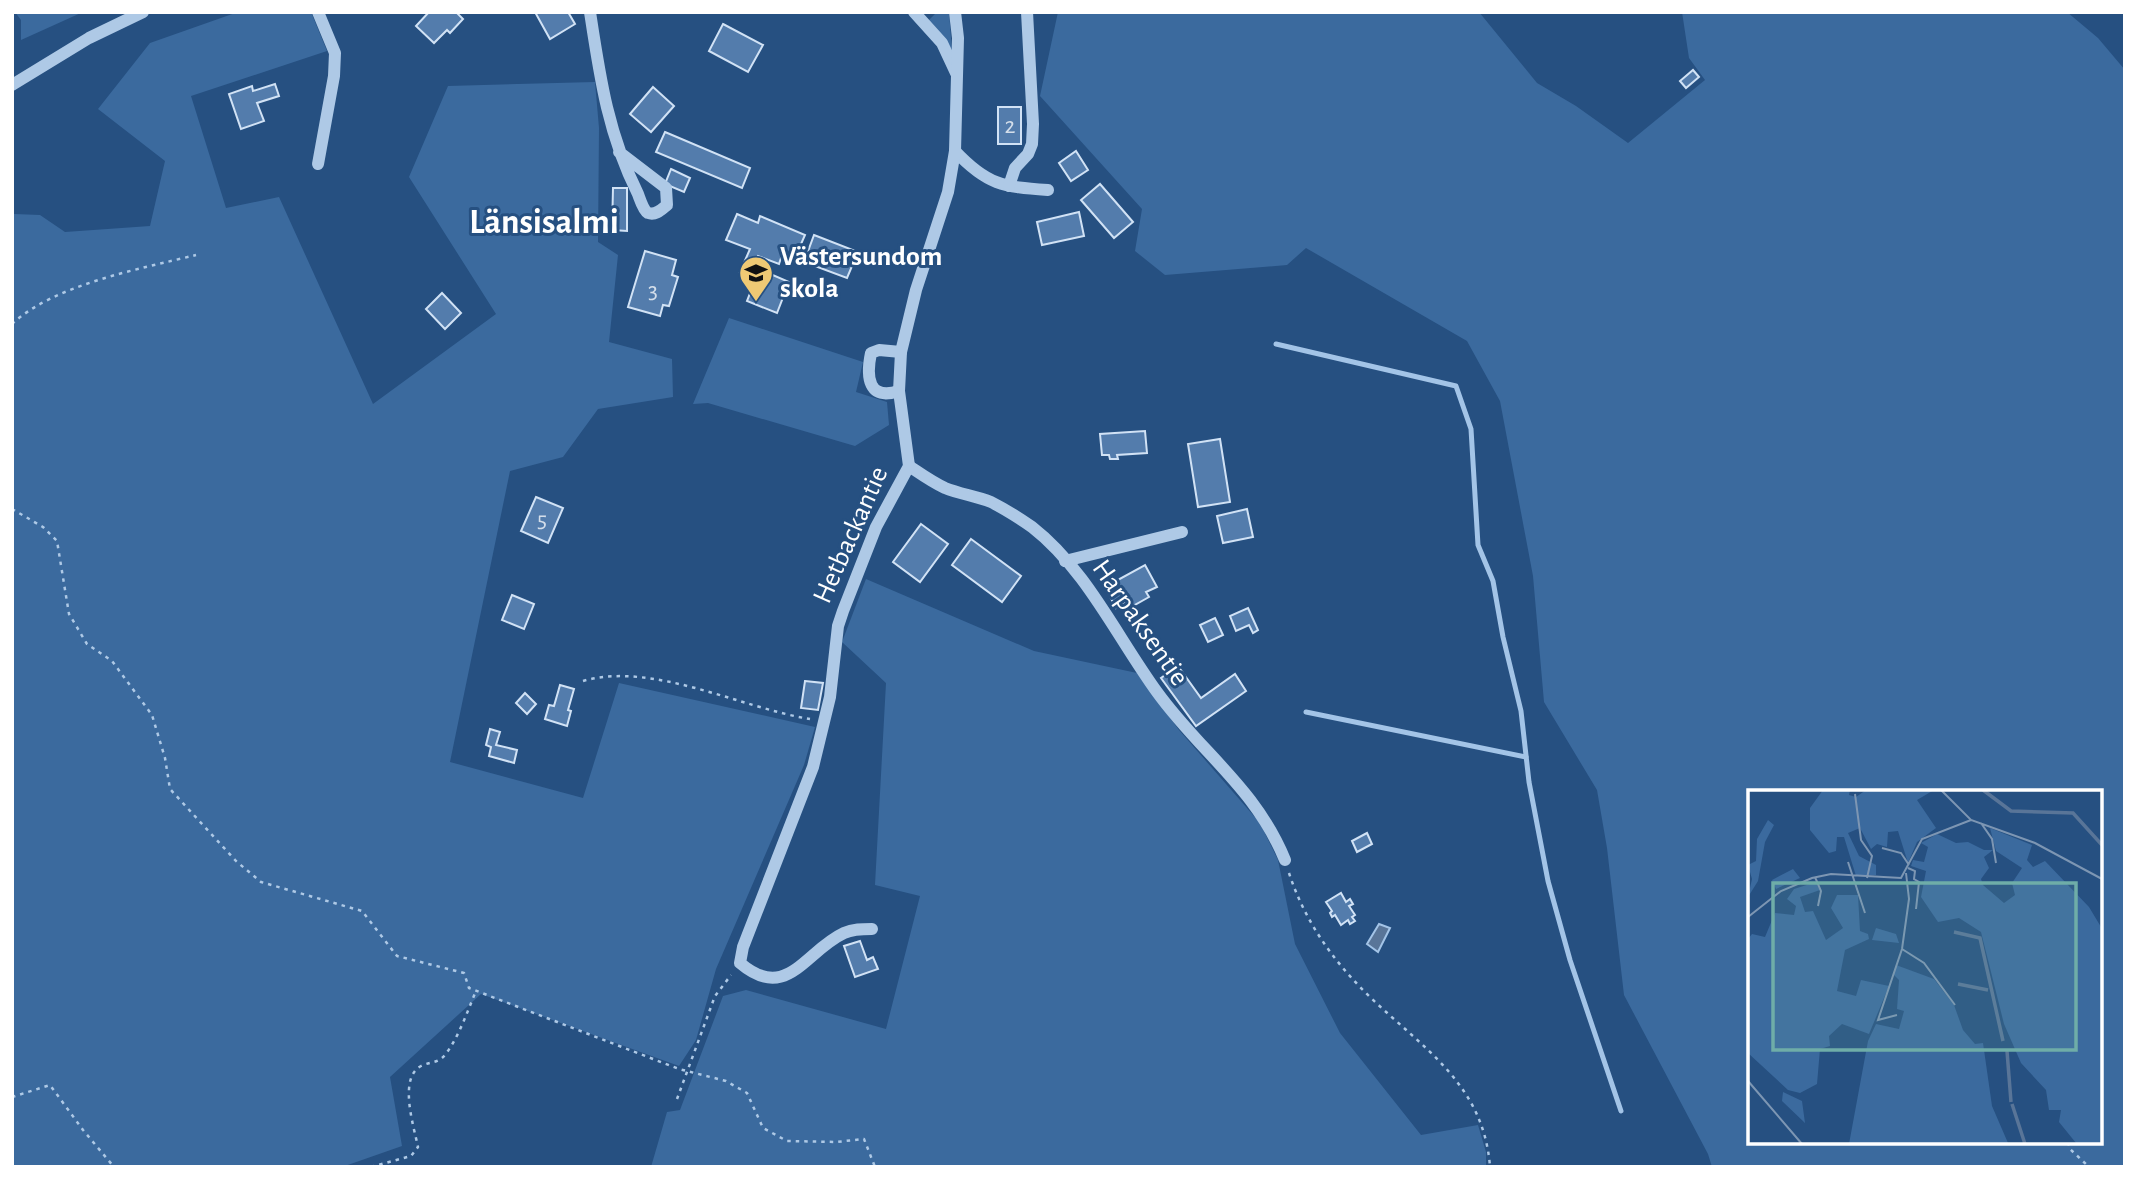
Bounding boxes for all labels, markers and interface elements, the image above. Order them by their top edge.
house number: 2 [1005,114,1016,138]
district label: Länsisalmi [469,205,619,240]
place label: Västersundom skola [780,243,942,303]
school or university icon: Västersundom skola [737,254,775,303]
house number: 3 [648,279,658,303]
street label: Hetbackantie [808,462,894,608]
house number: 5 [537,508,547,532]
street label: Harpaksentie [1086,555,1194,691]
inset map [1748,790,2102,1144]

